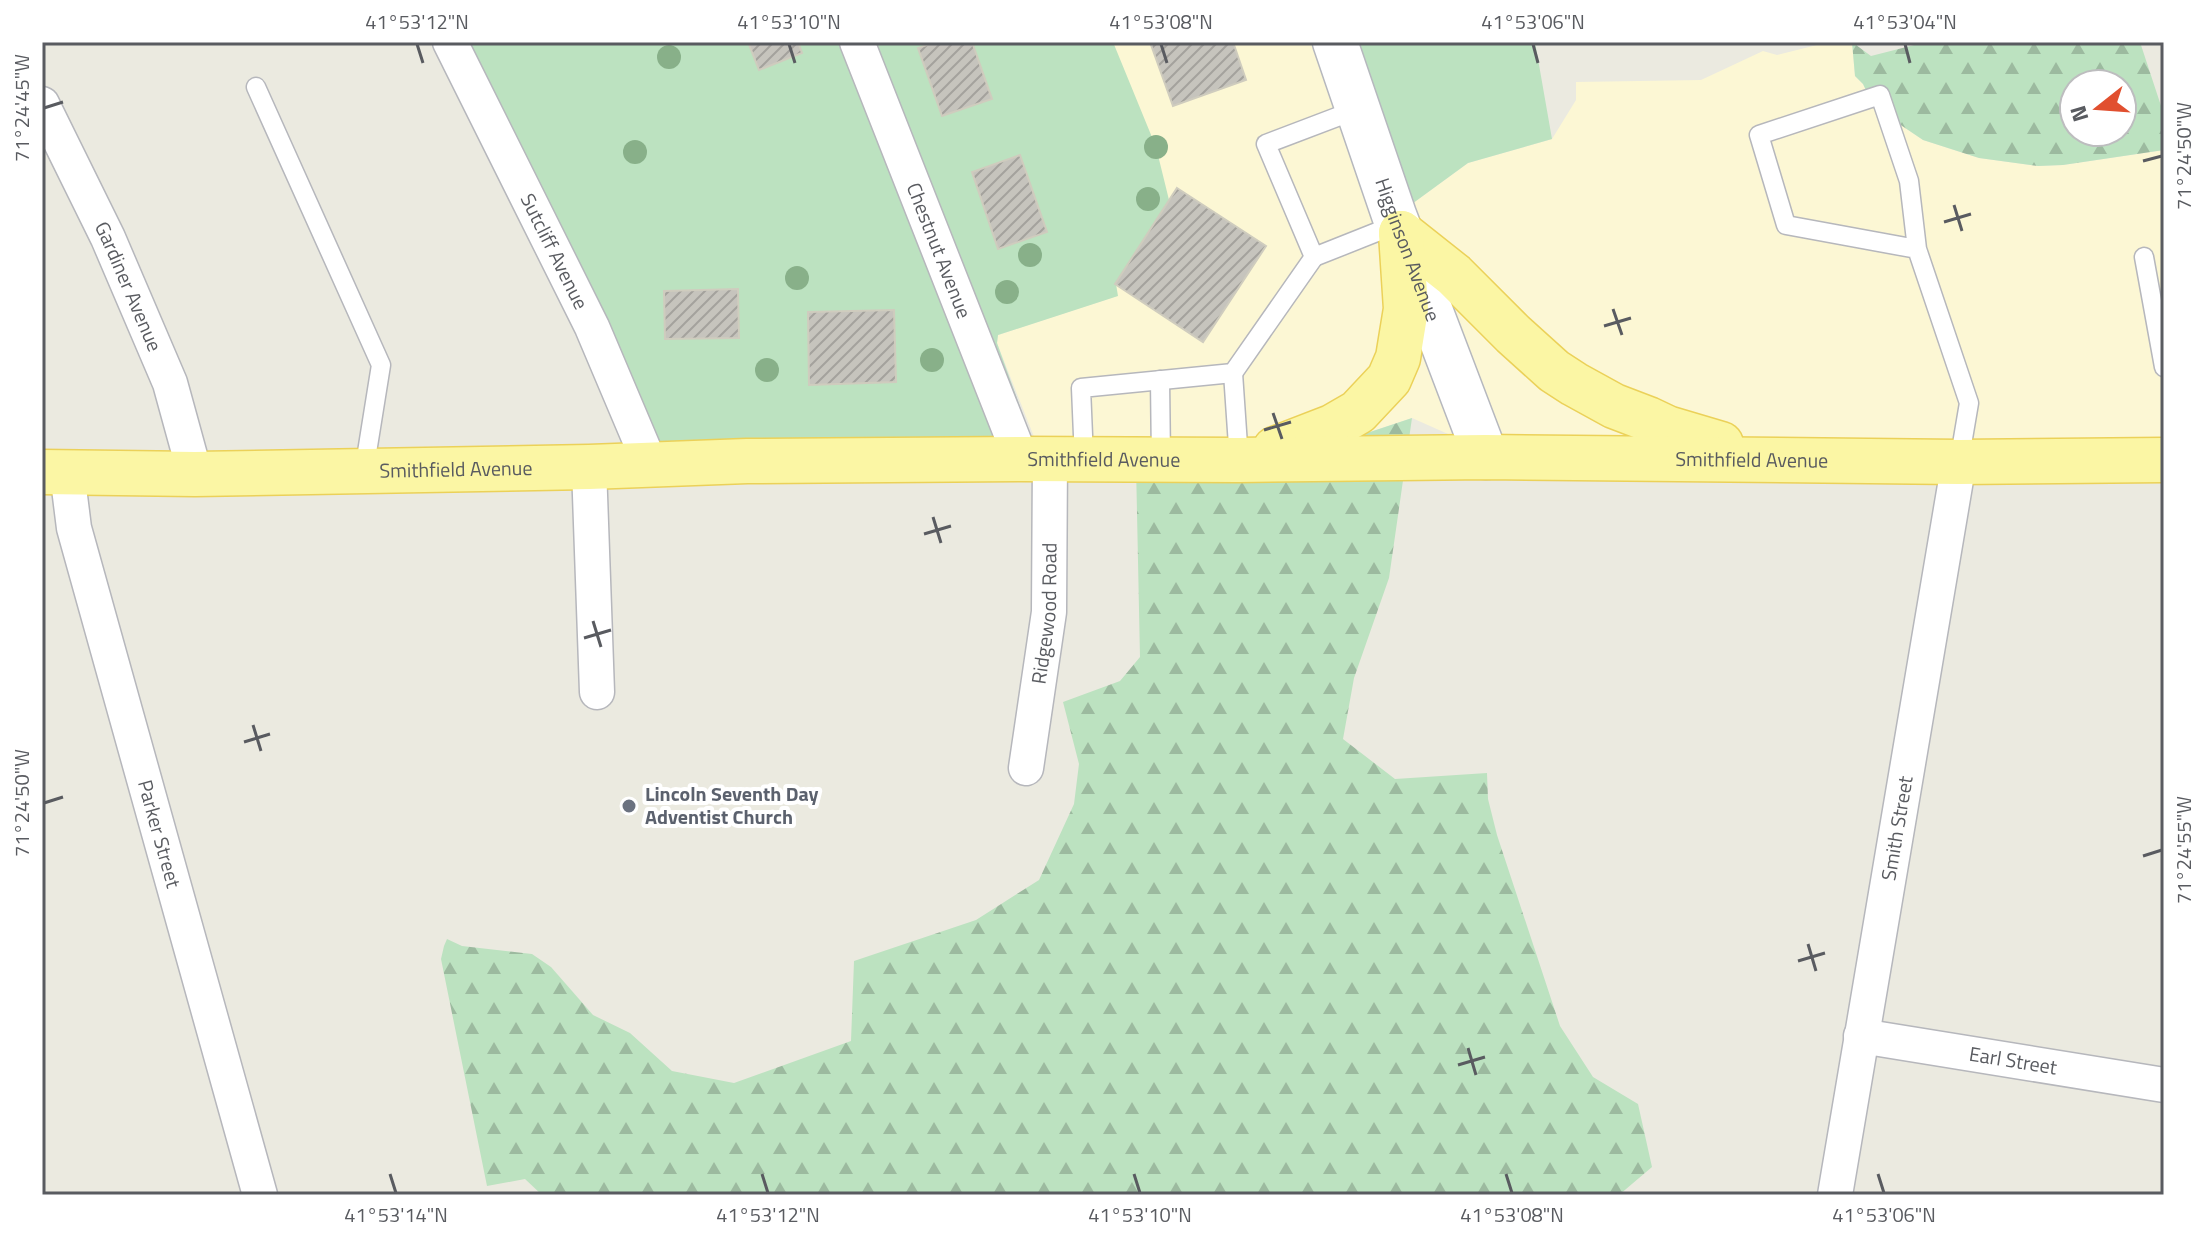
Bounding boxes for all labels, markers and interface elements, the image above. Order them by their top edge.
text: 41°53'12"N [365,6,469,37]
text: 41°53'10"N [737,6,841,37]
text: 41°53'08"N [1109,6,1213,37]
text: 41°53'06"N [1481,6,1585,37]
text: 41°53'04"N [1853,6,1957,37]
text: 71°24'45"W [6,54,37,162]
north arrow [2058,68,2138,148]
text: N [2060,102,2097,126]
text: 71°24'50"W [2168,102,2199,210]
street label: Higginson Avenue [1367,173,1449,326]
street label: Chestnut Avenue [899,178,980,323]
street label: Sutcliff Avenue [513,188,597,315]
street label: Gardiner Avenue [87,216,171,356]
street label: Smithfield Avenue [1027,443,1180,475]
street label: Smithfield Avenue [1675,443,1828,476]
street label: Smithfield Avenue [379,452,533,486]
street label: Ridgewood Road [1023,542,1064,686]
text: 71°24'50"W [6,749,37,857]
street label: Smith Street [1872,773,1921,883]
street label: Parker Street [130,776,190,891]
place label: Lincoln Seventh Day Adventist Church [645,778,819,832]
text: 71°24'55"W [2168,796,2199,904]
marker: Lincoln Seventh Day Adventist Church [620,797,638,815]
street label: Earl Street [1967,1038,2059,1082]
text: 41°53'14"N [344,1199,448,1230]
text: 41°53'12"N [716,1199,820,1230]
text: 41°53'10"N [1088,1199,1192,1230]
text: 41°53'08"N [1460,1199,1564,1230]
text: 41°53'06"N [1832,1199,1936,1230]

